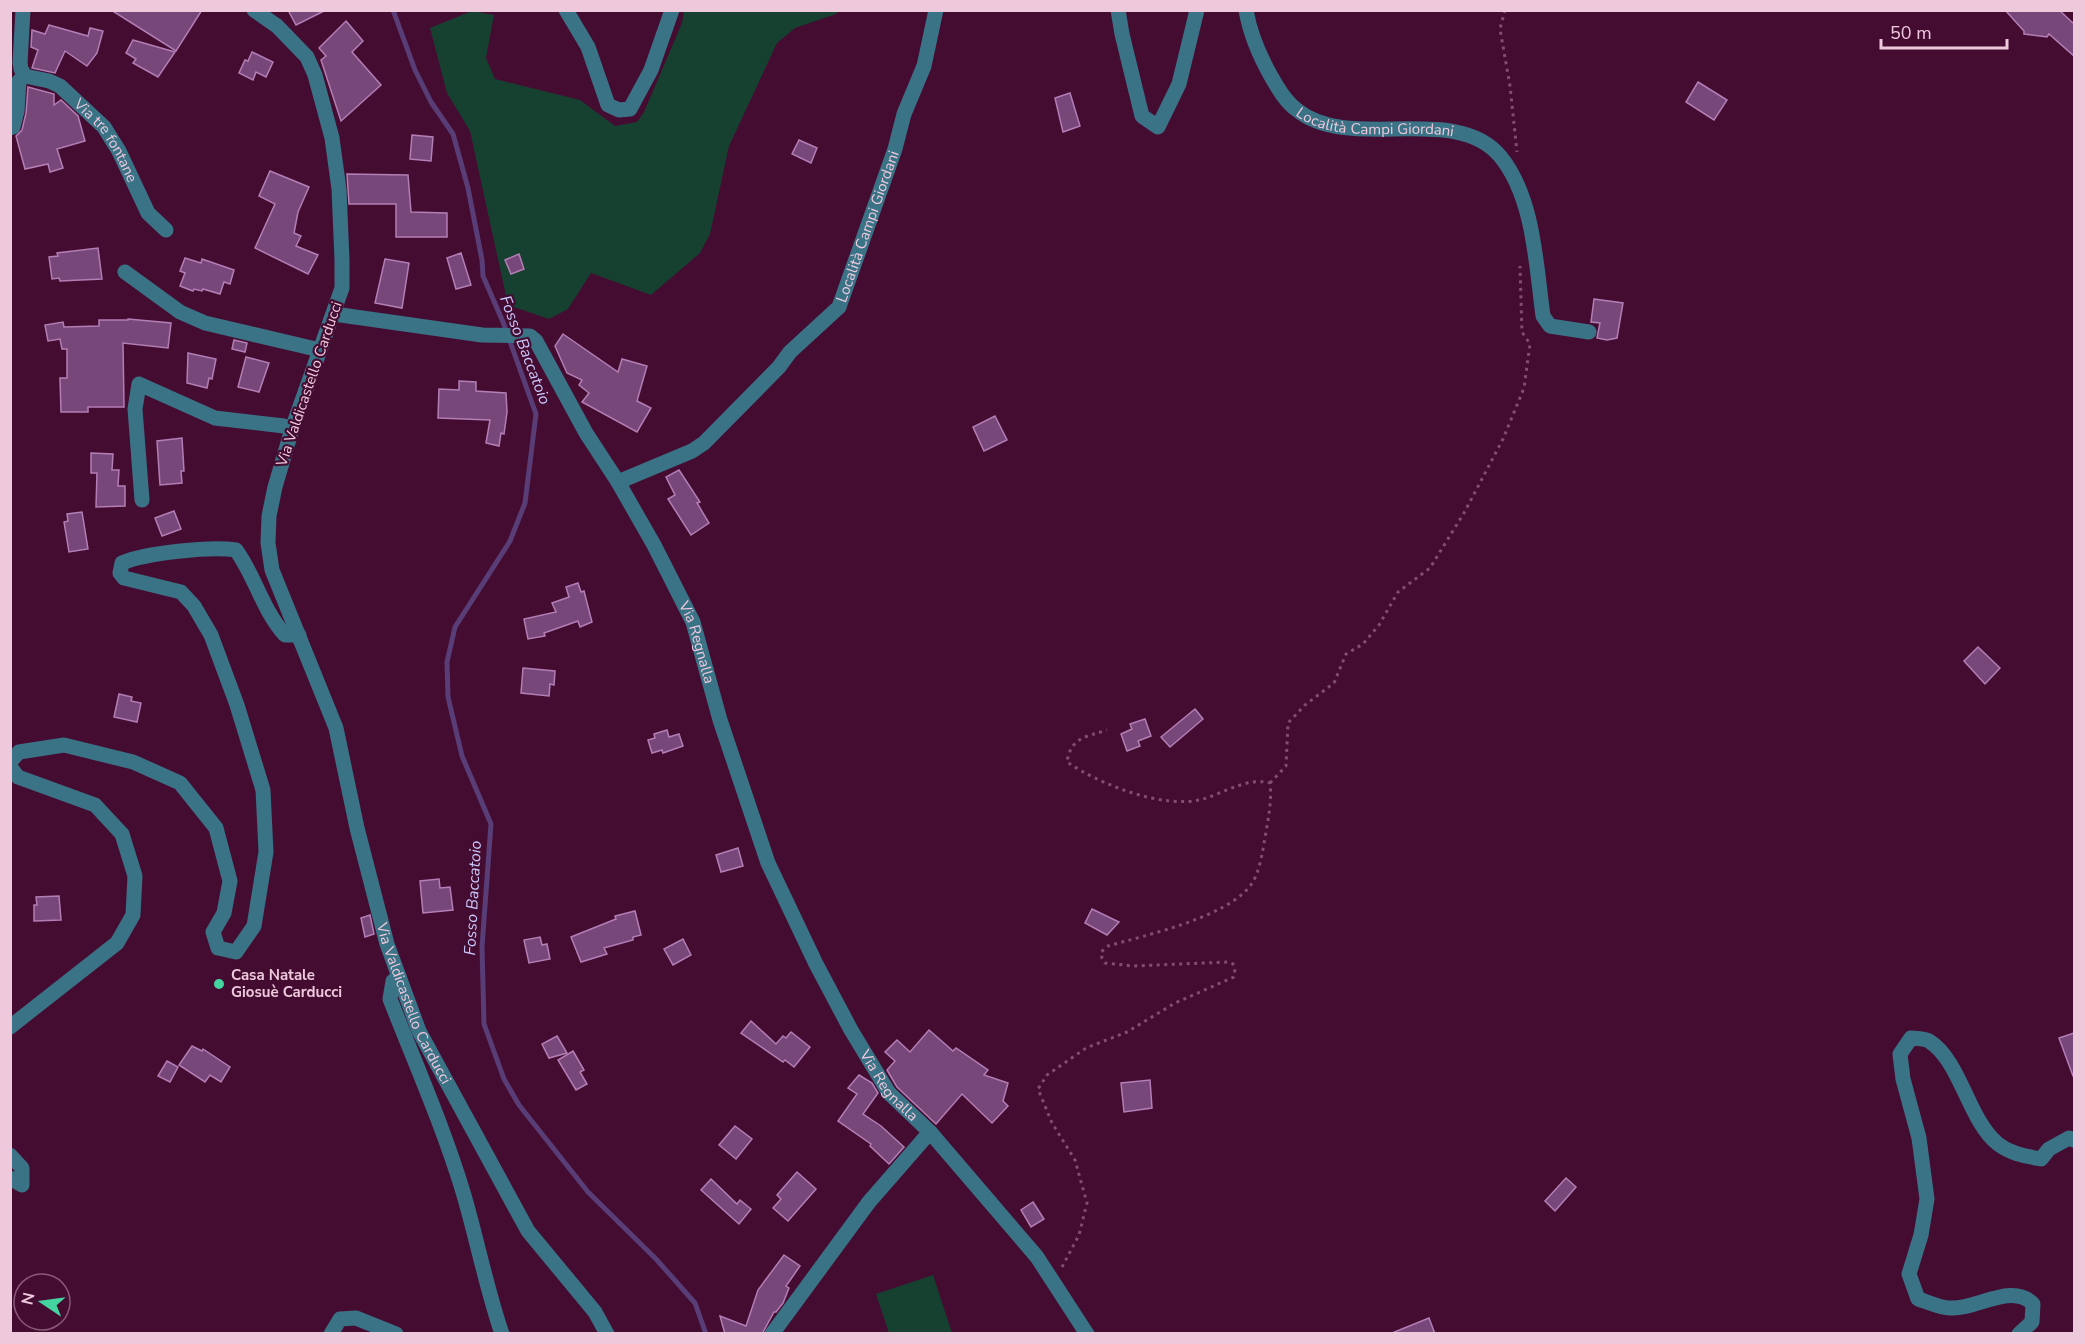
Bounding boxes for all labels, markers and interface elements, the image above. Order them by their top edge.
scale bar [1881,12,2007,50]
text: 50 m [1890,21,1932,45]
street label: Via tre fontane [69,93,142,186]
street label: Località Campi Giordani [1292,103,1455,141]
street label: Località Campi Giordani [831,148,904,305]
water label: Fosso Baccatoio [494,292,556,408]
street label: Via Valdicastello Carducci [271,299,347,470]
street label: Via Regnalla [674,597,719,686]
water label: Fosso Baccatoio [459,840,487,956]
street label: Via Valdicastello Carducci [372,919,456,1088]
place label: Casa Natale Giosuè Carducci [231,965,342,1002]
marker: Casa Natale Giosuè Carducci [212,977,226,991]
street label: Via Regnalla [855,1045,923,1126]
north arrow [12,1272,72,1332]
text: N [16,1291,40,1307]

